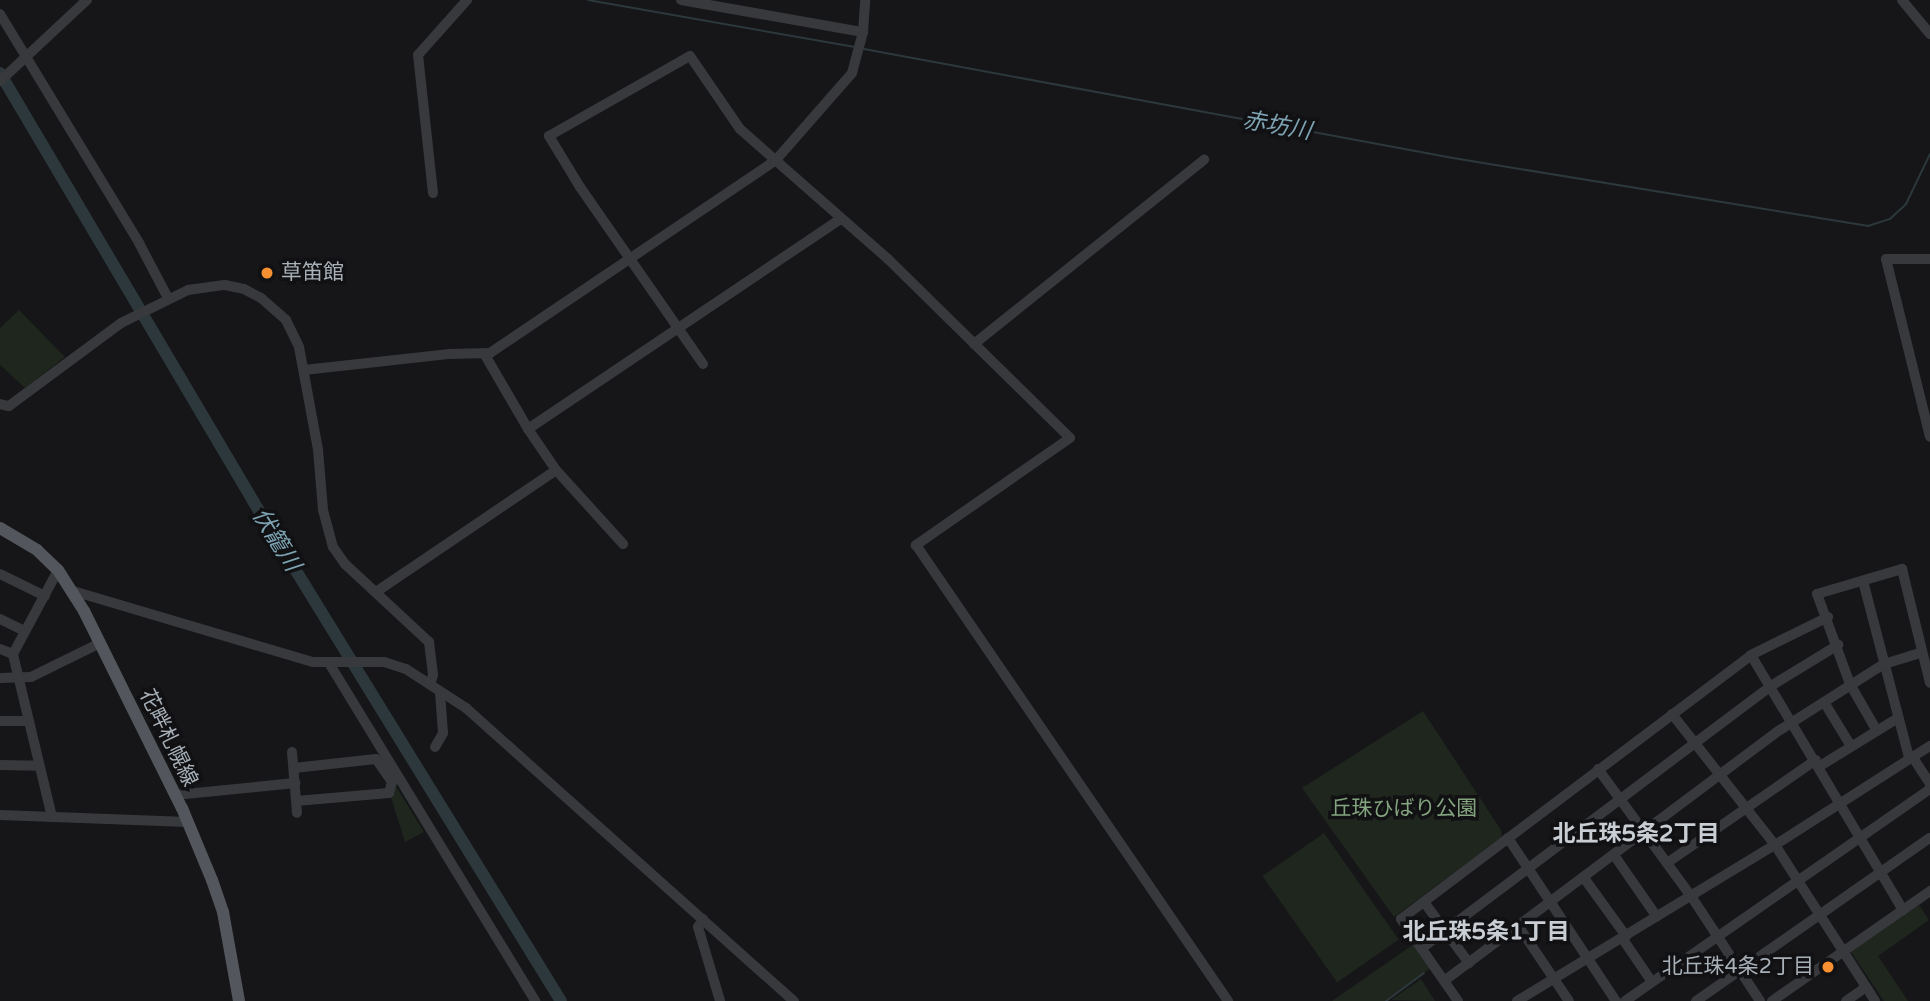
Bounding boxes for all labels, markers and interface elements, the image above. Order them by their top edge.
water label: 赤坊川 [1241,106,1313,146]
place label: 草笛館 [281,260,344,286]
marker: 草笛館 [259,265,275,281]
water label: 伏籠川 [246,503,306,577]
street label: 花畔札幌線 [134,685,202,791]
park label: 丘珠ひばり公園 [1331,796,1477,822]
district label: 北丘珠5条2丁目 [1553,820,1719,848]
district label: 北丘珠5条1丁目 [1403,918,1569,946]
place label: 北丘珠4条2丁目 [1662,954,1814,980]
marker: 北丘珠4条2丁目 [1820,959,1836,975]

